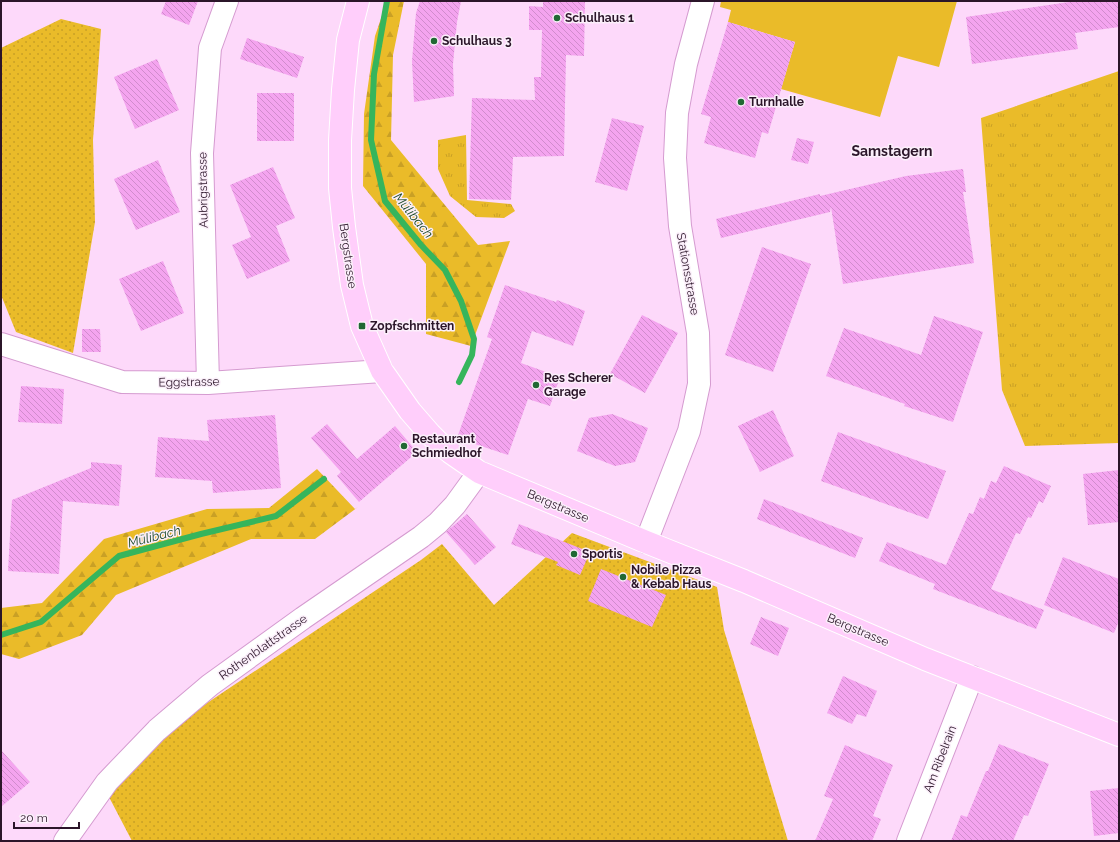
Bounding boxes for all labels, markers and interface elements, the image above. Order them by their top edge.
place label: Schulhaus 1 [565,11,634,25]
marker: Schulhaus 1 [552,13,562,23]
place label: Schulhaus 3 [442,34,512,48]
marker: Schulhaus 3 [429,36,439,46]
place label: Turnhalle [749,95,804,109]
marker: Turnhalle [736,97,746,107]
district label: Samstagern [851,143,933,159]
street label: Aubrigstrasse [195,152,211,228]
water label: Mülibach [391,190,436,241]
street label: Bergstrasse [336,223,360,289]
street label: Stationsstrasse [674,232,702,316]
place label: Zopfschmitten [370,319,454,333]
marker: Zopfschmitten [357,321,367,331]
place label: Res Scherer Garage [544,371,613,399]
street label: Eggstrasse [158,374,220,390]
marker: Res Scherer Garage [531,380,541,390]
place label: Restaurant Schmiedhof [412,432,482,460]
marker: Restaurant Schmiedhof [399,441,409,451]
street label: Bergstrasse [525,487,591,525]
water label: Mülibach [126,523,182,550]
place label: Sportis [582,547,623,561]
marker: Sportis [569,549,579,559]
place label: Nobile Pizza & Kebab Haus [631,563,711,591]
marker: Nobile Pizza & Kebab Haus [618,572,628,582]
street label: Rothenblattstrasse [216,611,310,683]
street label: Bergstrasse [825,611,891,649]
street label: Am Ribelrain [921,724,959,794]
scale bar [14,804,79,830]
text: 20 m [20,811,48,825]

